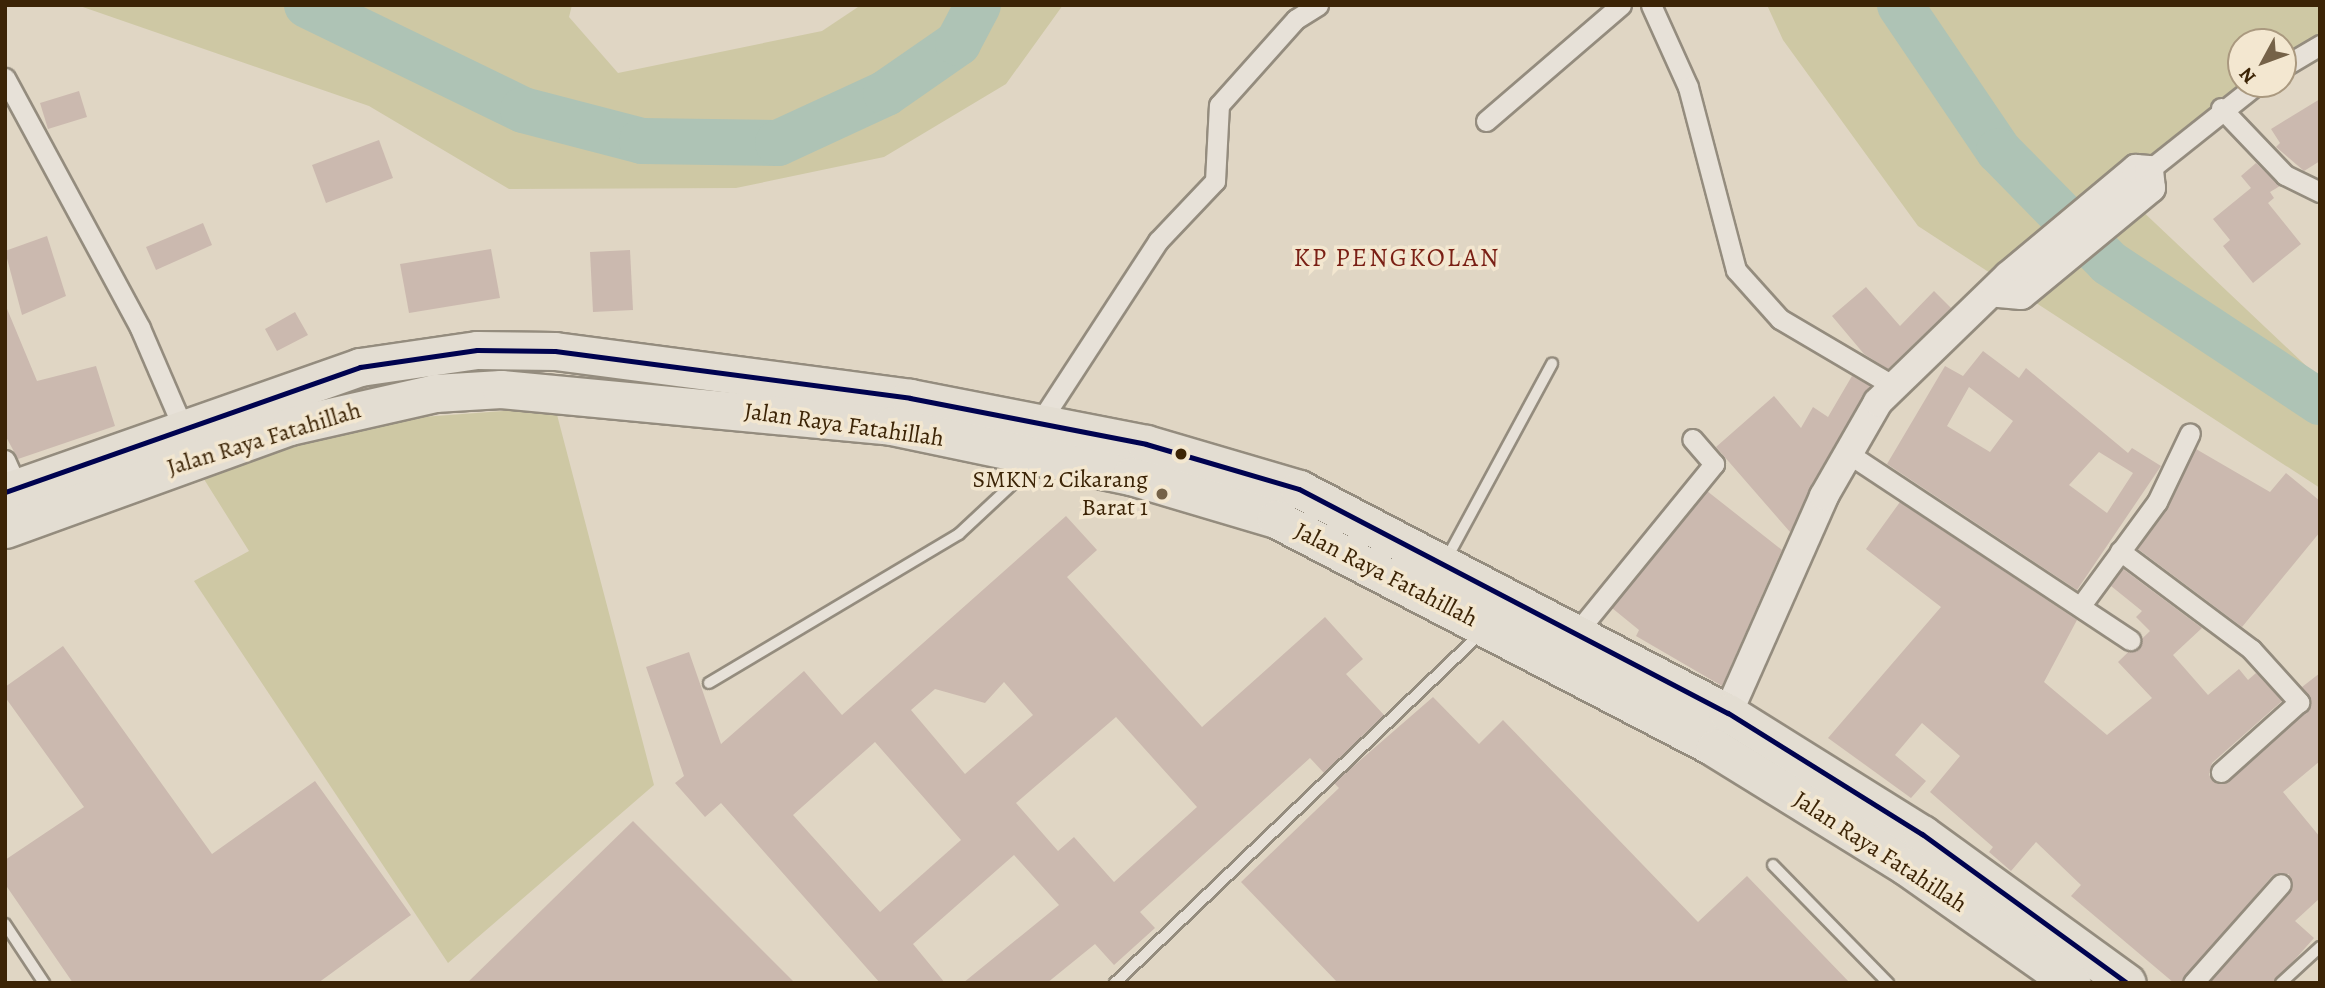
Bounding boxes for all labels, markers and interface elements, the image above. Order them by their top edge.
north arrow [2227,28,2297,98]
text: N [2233,62,2262,89]
district label: KP PENGKOLAN [1295,242,1499,274]
street label: Jalan Raya Fatahillah [164,396,364,482]
street label: Jalan Raya Fatahillah [742,397,946,453]
unlabelled marker [1174,447,1188,461]
place label: SMKN 2 Cikarang Barat 1 [972,466,1148,522]
marker: SMKN 2 Cikarang Barat 1 [1154,486,1170,502]
street label: Jalan Raya Fatahillah [1290,516,1482,634]
street label: Jalan Raya Fatahillah [1788,785,1972,919]

